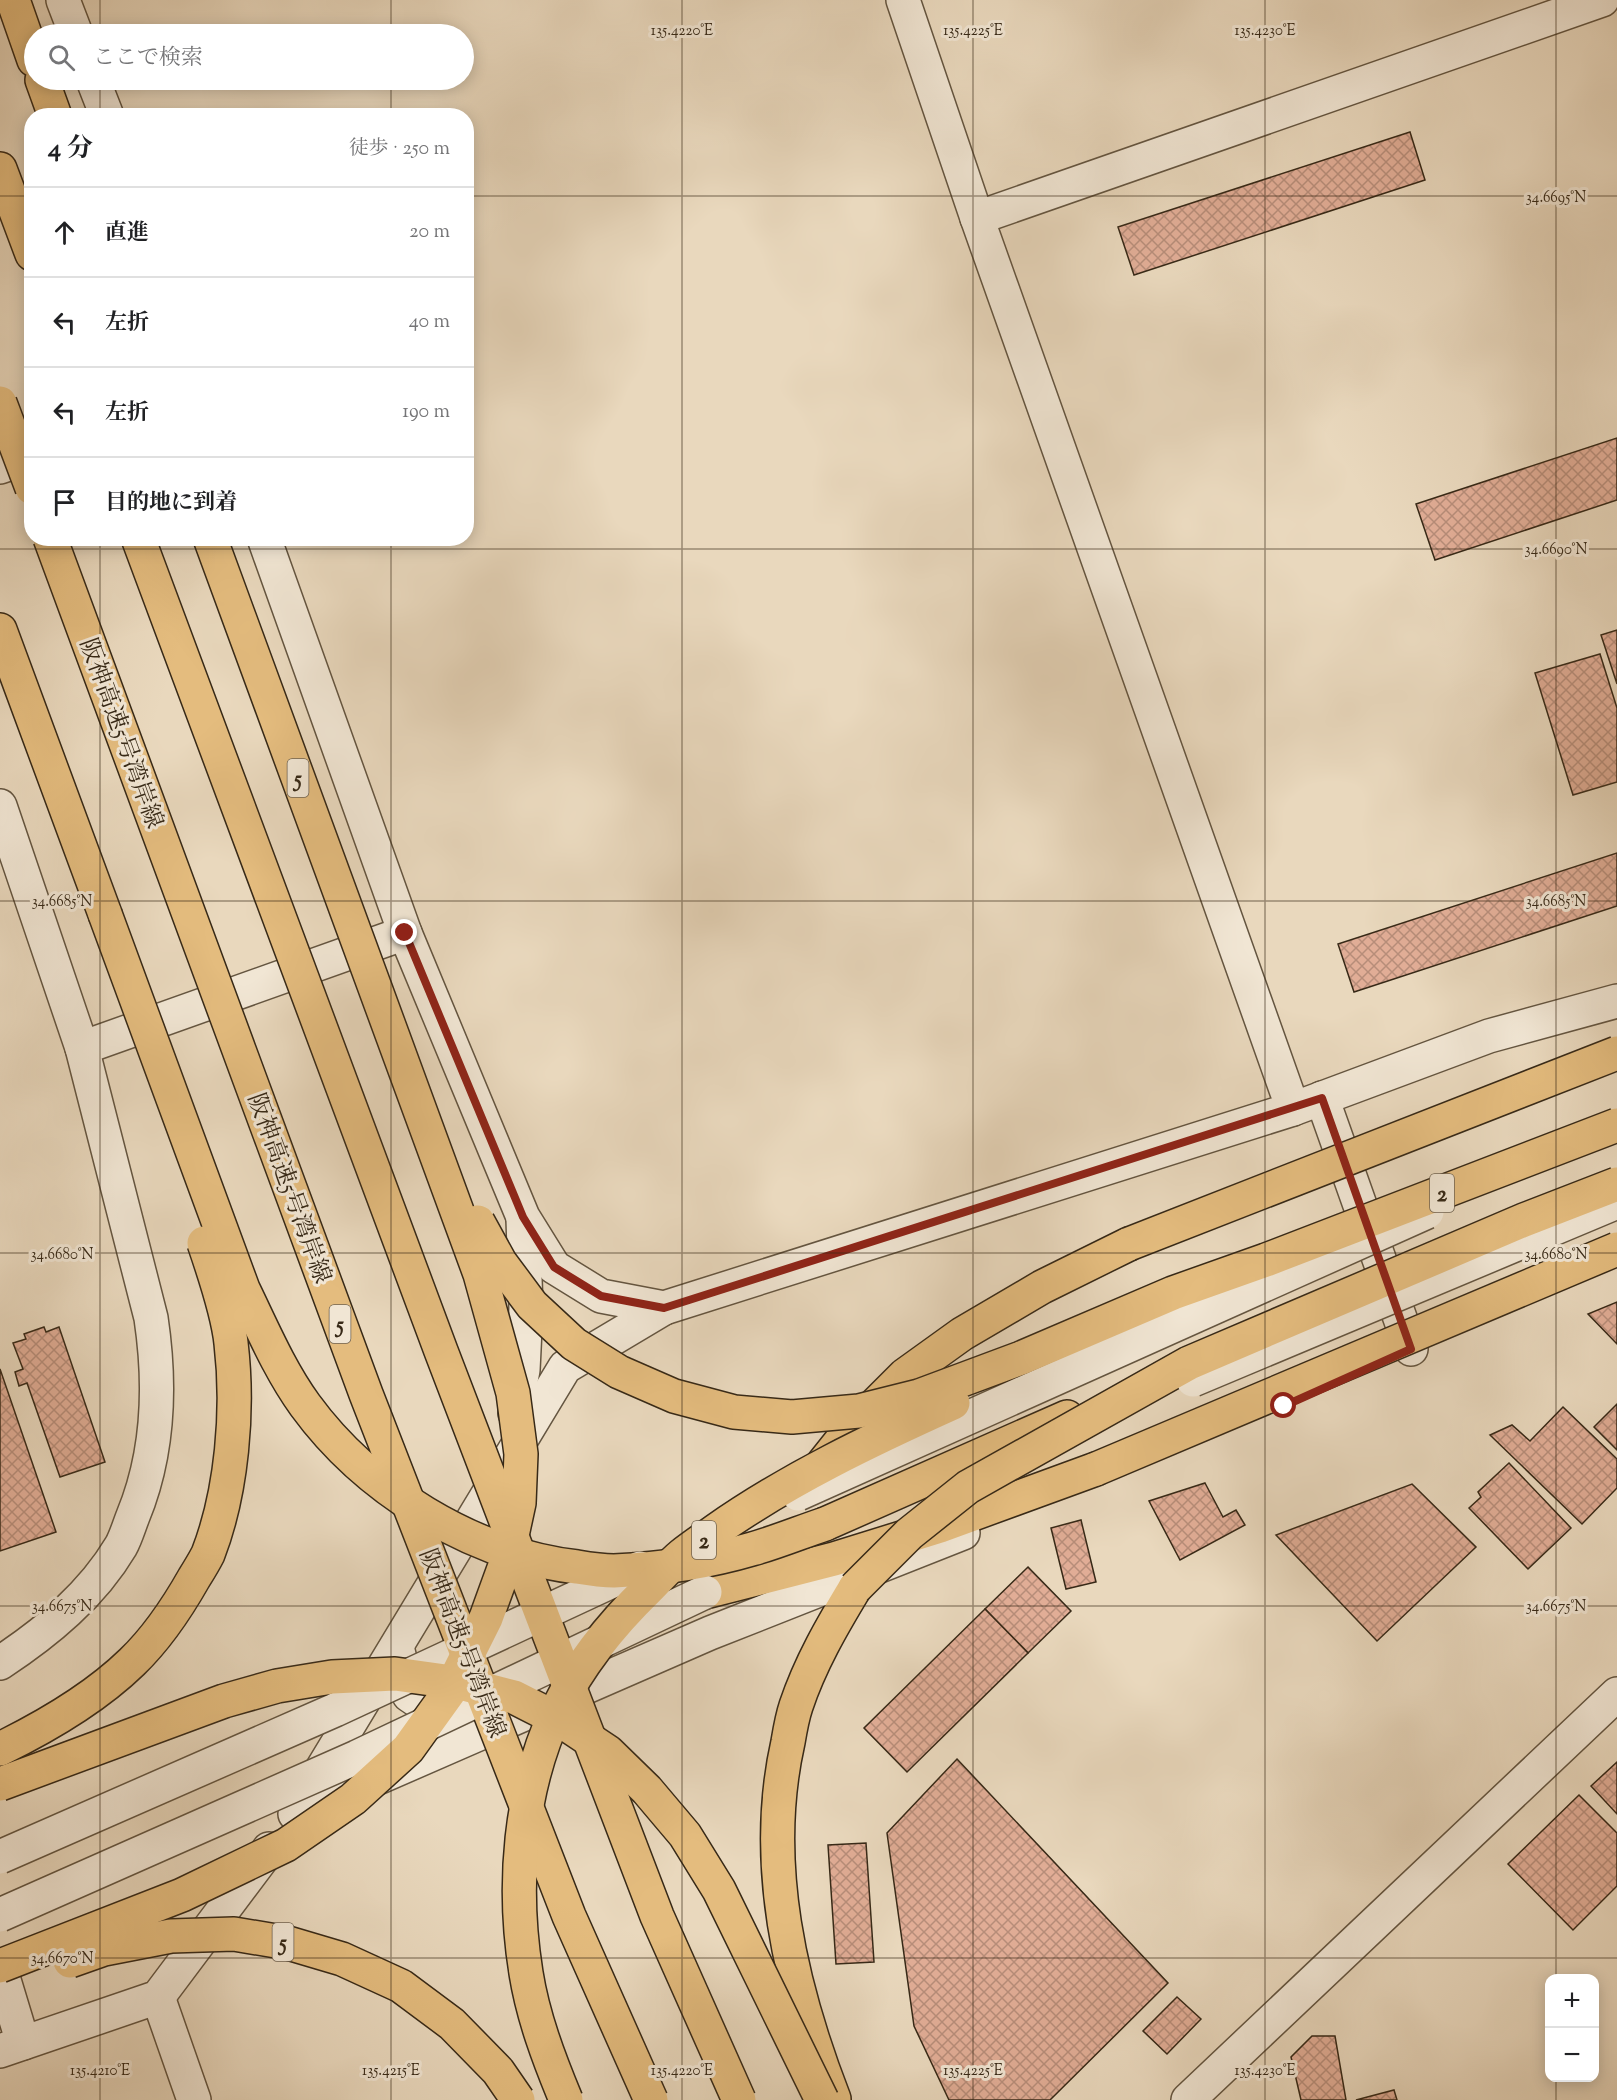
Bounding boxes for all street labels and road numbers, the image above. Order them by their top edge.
street label: 阪神高速5号湾岸線 [70,634,170,834]
road number: 5 [288,759,308,797]
street label: 阪神高速5号湾岸線 [238,1089,338,1289]
road number: 2 [1430,1174,1454,1212]
road number: 5 [330,1305,350,1343]
road number: 2 [692,1521,716,1559]
street label: 阪神高速5号湾岸線 [409,1544,513,1743]
road number: 5 [272,1923,294,1961]

